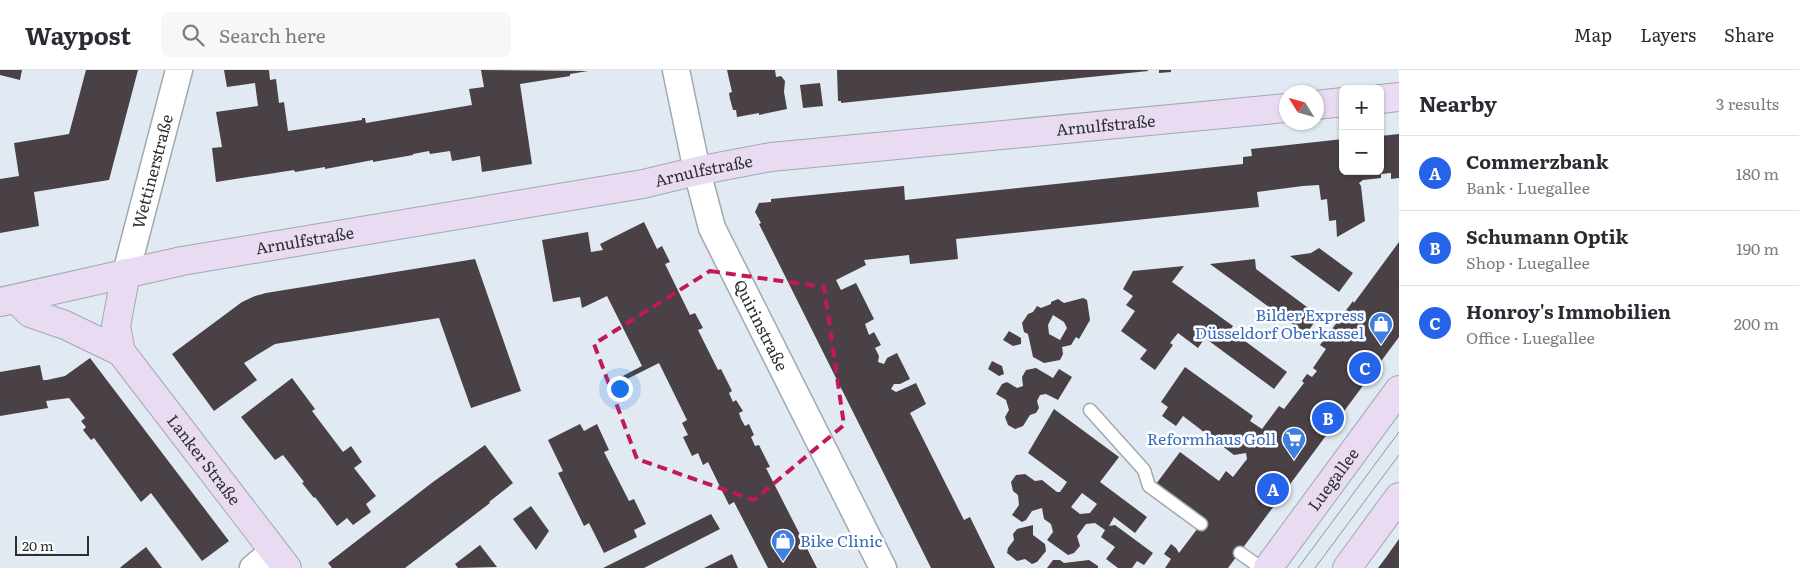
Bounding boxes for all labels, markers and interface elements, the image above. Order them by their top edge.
search box [161,12,511,57]
text: Waypost [25,17,131,52]
icon: search [179,21,207,49]
text: Search here [219,21,326,49]
text: Map [1574,21,1612,48]
text: Layers [1640,21,1696,48]
text: Share [1724,21,1774,48]
north arrow [1279,85,1324,130]
map controls [1339,85,1384,175]
button: + [1339,85,1384,130]
text: Nearby [1419,87,1497,118]
text: 3 results [1716,91,1779,115]
street label: Arnulfstraße [1055,108,1156,141]
street label: Wettinerstraße [125,111,178,231]
button: − [1339,130,1384,175]
text: Commerzbank [1466,147,1609,175]
street label: Arnulfstraße [652,148,754,192]
text: A [1429,161,1441,185]
text: 180 m [1736,161,1779,185]
text: Bank · Luegallee [1466,175,1590,199]
street label: Arnulfstraße [254,219,356,260]
text: Schumann Optik [1466,222,1628,250]
text: B [1429,236,1441,260]
text: 190 m [1736,236,1779,260]
text: Shop · Luegallee [1466,250,1590,274]
street label: Quirinstraße [729,275,795,375]
text: Honroy's Immobilien [1466,297,1671,325]
place label: Bilder Express Düsseldorf Oberkassel [1195,302,1364,344]
shop icon: Bilder Express Düsseldorf Oberkassel [1368,311,1394,345]
text: C [1429,311,1441,335]
text: 200 m [1734,311,1779,335]
text: Office · Luegallee [1466,325,1595,349]
pin: C [1349,349,1381,387]
your location [607,376,633,402]
pin: B [1312,399,1344,437]
street label: Lanker Straße [162,409,247,510]
place label: Reformhaus Goll [1147,426,1276,450]
supermarket icon: Reformhaus Goll [1281,426,1307,460]
street label: Luegallee [1301,442,1364,515]
pin: A [1257,470,1289,508]
shop icon: Bike Clinic [770,528,796,562]
place label: Bike Clinic [800,528,883,552]
scale bar [15,533,89,556]
text: 20 m [22,535,54,555]

